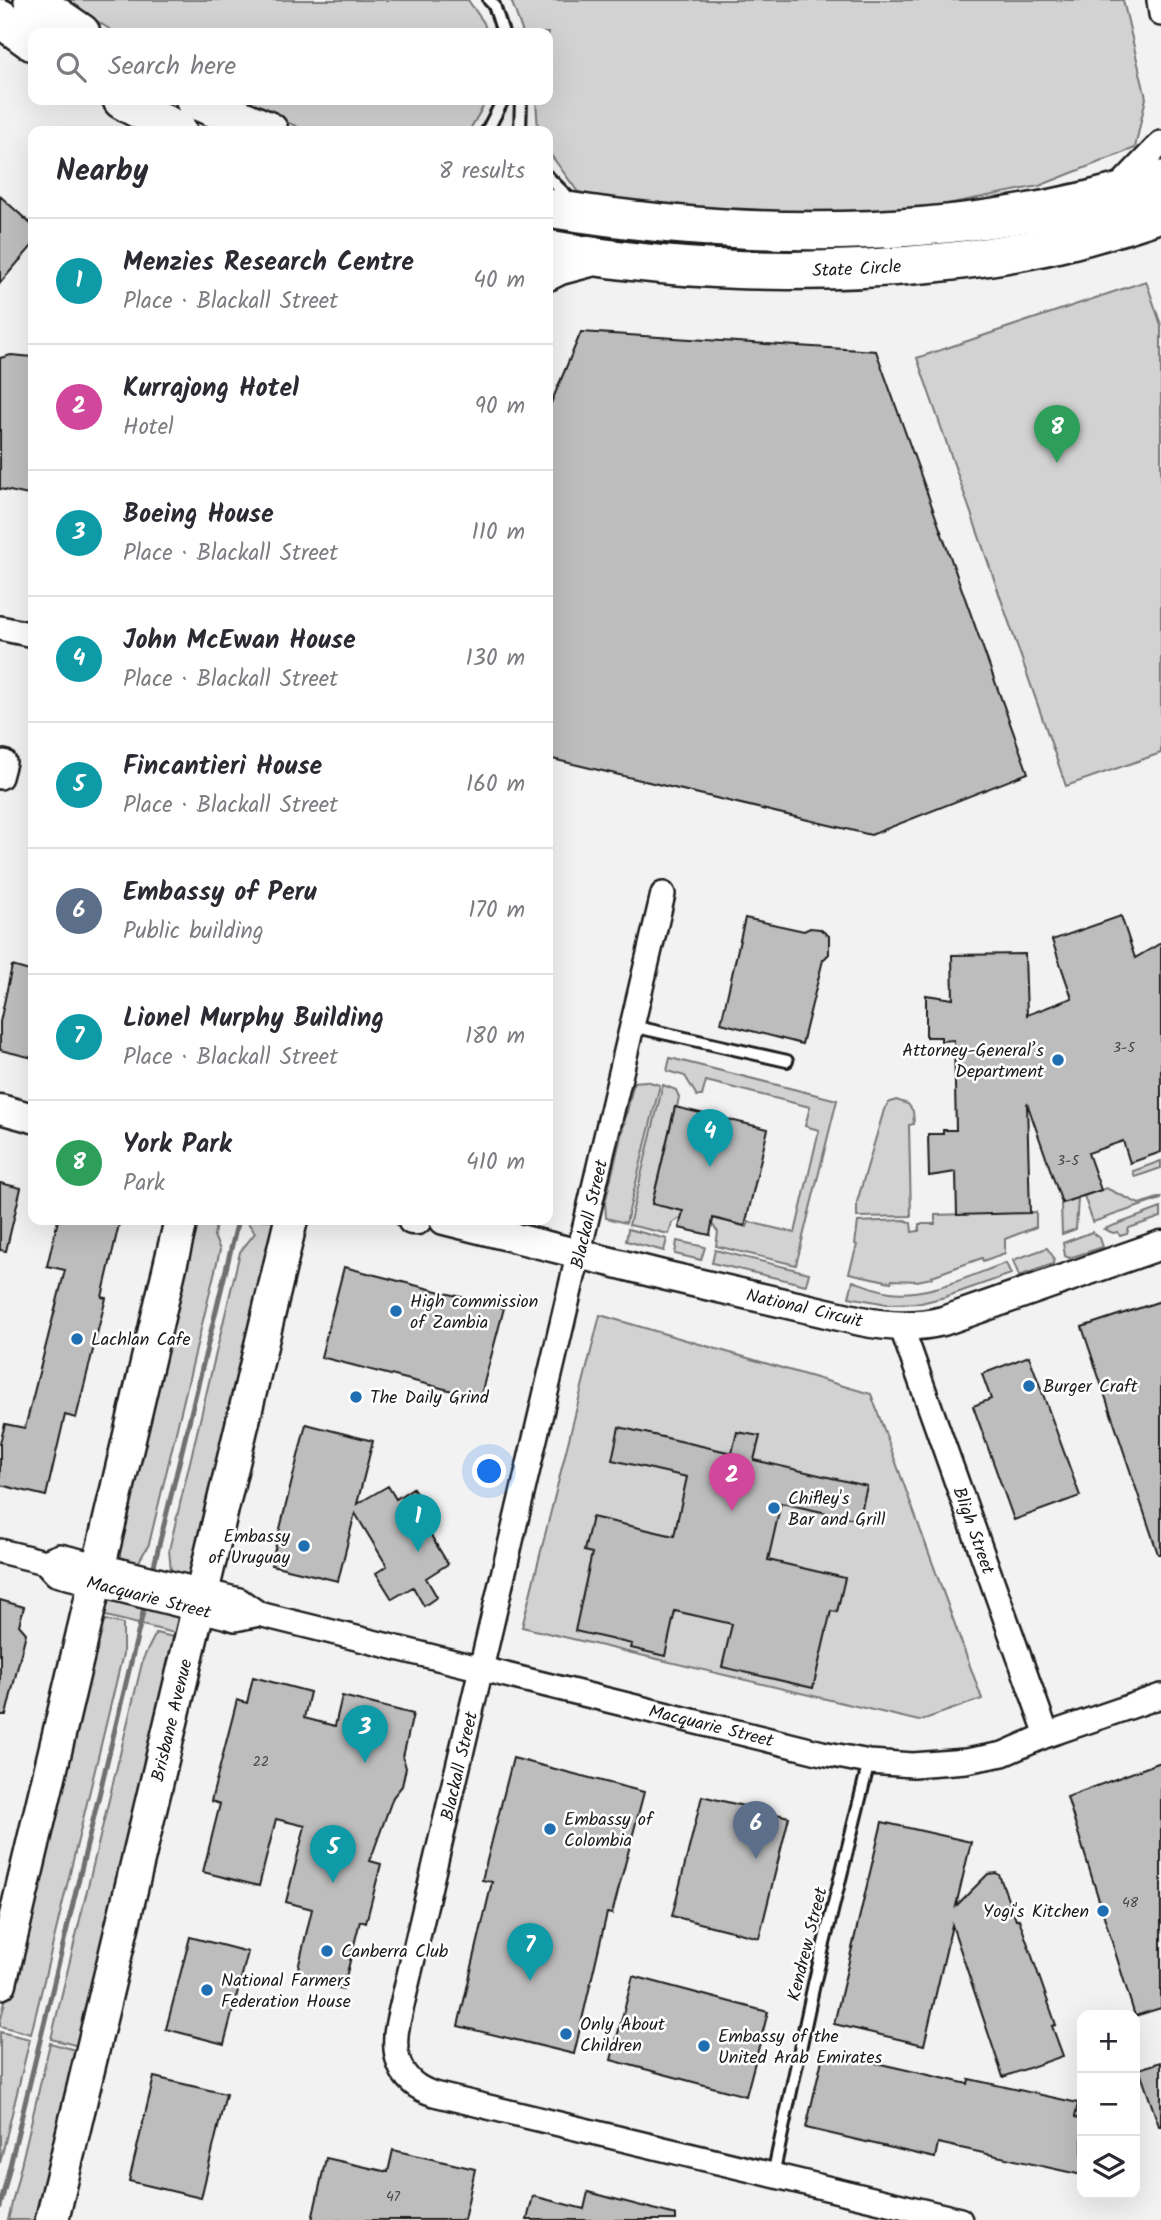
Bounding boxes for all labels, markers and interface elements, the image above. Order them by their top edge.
search box [28,28,553,105]
text: Search here [108,46,236,88]
icon: search [52,48,90,86]
text: Nearby [56,148,148,196]
text: 8 results [439,154,525,190]
text: Menzies Research Centre [123,242,414,284]
street label: State Circle [812,253,902,286]
text: 1 [76,263,82,299]
text: 40 m [473,263,525,299]
text: Place · Blackall Street [123,284,338,320]
text: Kurrajong Hotel [123,368,299,410]
text: 2 [72,389,86,425]
text: 90 m [475,389,525,425]
pin: 8 [1034,405,1080,463]
text: Hotel [123,410,174,446]
text: Boeing House [123,494,274,536]
text: 3 [73,515,85,551]
text: 110 m [472,515,525,551]
text: Place · Blackall Street [123,536,338,572]
text: John McEwan House [123,620,356,662]
text: 4 [73,641,85,677]
text: 130 m [466,641,525,677]
text: Place · Blackall Street [123,662,338,698]
text: Fincantieri House [123,746,322,788]
text: 5 [73,767,85,803]
text: 160 m [466,767,525,803]
text: Place · Blackall Street [123,788,338,824]
text: Embassy of Peru [123,872,317,914]
text: 6 [73,893,85,929]
text: 170 m [468,893,525,929]
text: Public building [123,914,264,950]
text: Lionel Murphy Building [123,998,384,1040]
text: 7 [74,1019,84,1055]
text: 180 m [465,1019,525,1055]
place label: Attorney-General’s Department [902,1037,1045,1087]
house number: 3-5 [1113,1037,1136,1059]
text: Place · Blackall Street [123,1040,338,1076]
marker: Attorney-General’s Department [1050,1052,1066,1068]
pin: 4 [687,1109,733,1167]
text: York Park [123,1124,231,1166]
text: 8 [72,1145,86,1181]
text: 410 m [466,1145,525,1181]
house number: 3-5 [1057,1150,1080,1172]
street label: Blackall Street [564,1156,617,1272]
text: Park [123,1166,165,1202]
street label: National Circuit [743,1282,866,1337]
place label: High commission of Zambia [410,1288,538,1338]
marker: High commission of Zambia [388,1303,404,1319]
place label: Lachlan Cafe [91,1326,191,1355]
marker: Lachlan Cafe [69,1331,85,1347]
place label: Burger Craft [1043,1373,1139,1402]
marker: Burger Craft [1021,1378,1037,1394]
place label: The Daily Grind [370,1384,490,1413]
marker: The Daily Grind [348,1389,364,1405]
pin: 2 [709,1453,755,1511]
your location [472,1454,506,1488]
street label: Bligh Street [944,1483,1002,1580]
place label: Chifley's Bar and Grill [788,1485,886,1535]
pin: 1 [395,1494,441,1552]
marker: Chifley's Bar and Grill [766,1500,782,1516]
place label: Embassy of Uruguay [208,1523,291,1573]
marker: Embassy of Uruguay [296,1538,312,1554]
street label: Macquarie Street [83,1569,215,1628]
street label: Brisbane Avenue [144,1656,202,1785]
street label: Macquarie Street [645,1698,777,1757]
pin: 3 [342,1705,388,1763]
street label: Blackall Street [434,1708,487,1824]
house number: 22 [253,1751,269,1773]
pin: 6 [733,1801,779,1859]
place label: Embassy of Colombia [564,1806,655,1856]
marker: Embassy of Colombia [542,1821,558,1837]
pin: 5 [310,1825,356,1883]
street label: Kendrew Street [780,1883,837,2004]
house number: 48 [1122,1892,1139,1914]
place label: Yogi's Kitchen [983,1898,1089,1927]
marker: Yogi's Kitchen [1095,1903,1111,1919]
pin: 7 [507,1923,553,1981]
place label: Canberra Club [341,1938,449,1967]
marker: Canberra Club [319,1943,335,1959]
place label: National Farmers Federation House [221,1967,351,2017]
marker: National Farmers Federation House [199,1982,215,1998]
map controls [1077,2010,1140,2199]
button: + [1077,2010,1140,2073]
place label: Only About Children [580,2011,666,2061]
place label: Embassy of the United Arab Emirates [718,2023,883,2073]
marker: Only About Children [558,2026,574,2042]
marker: Embassy of the United Arab Emirates [696,2038,712,2054]
button: − [1077,2073,1140,2136]
button: layers [1077,2136,1140,2199]
house number: 47 [386,2186,401,2208]

